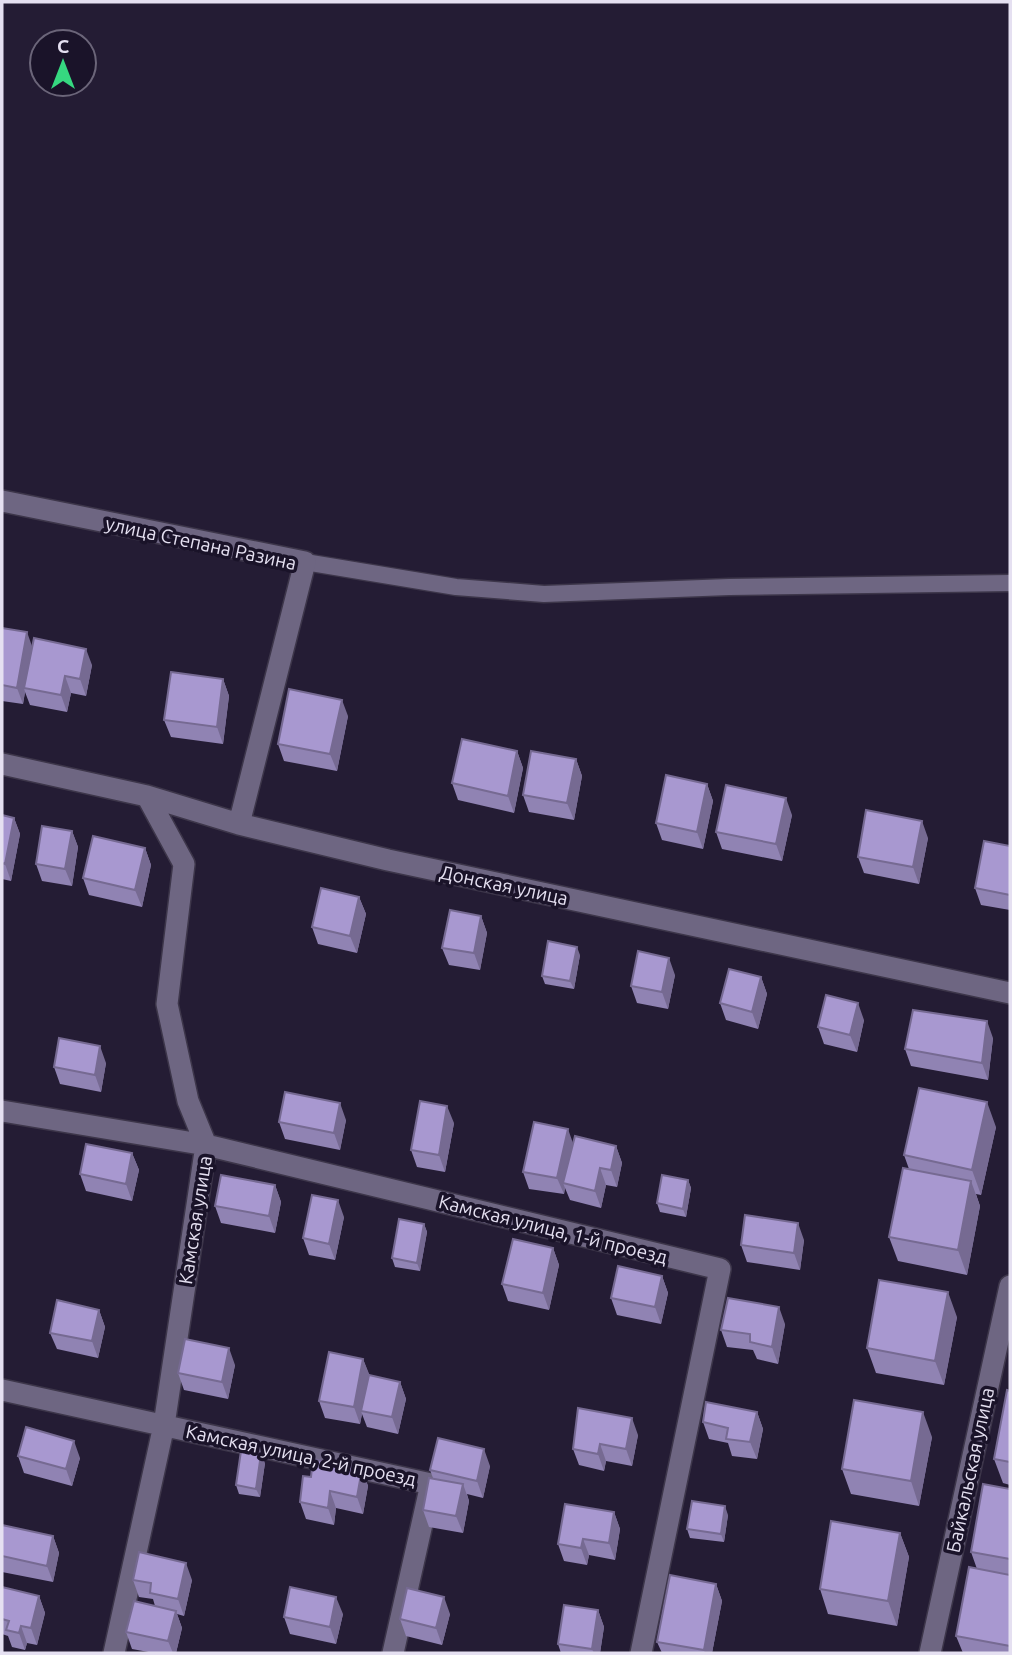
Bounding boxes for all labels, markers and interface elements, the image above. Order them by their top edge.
north arrow [28,28,98,98]
text: С [57,35,69,57]
street label: улица Степана Разина [104,512,298,574]
street label: Донская улица [438,861,570,909]
street label: Камская улица [174,1154,216,1286]
street label: Камская улица, 1-й проезд [436,1190,670,1268]
street label: Байкальская улица [942,1385,998,1555]
street label: Камская улица, 2-й проезд [184,1420,418,1490]

